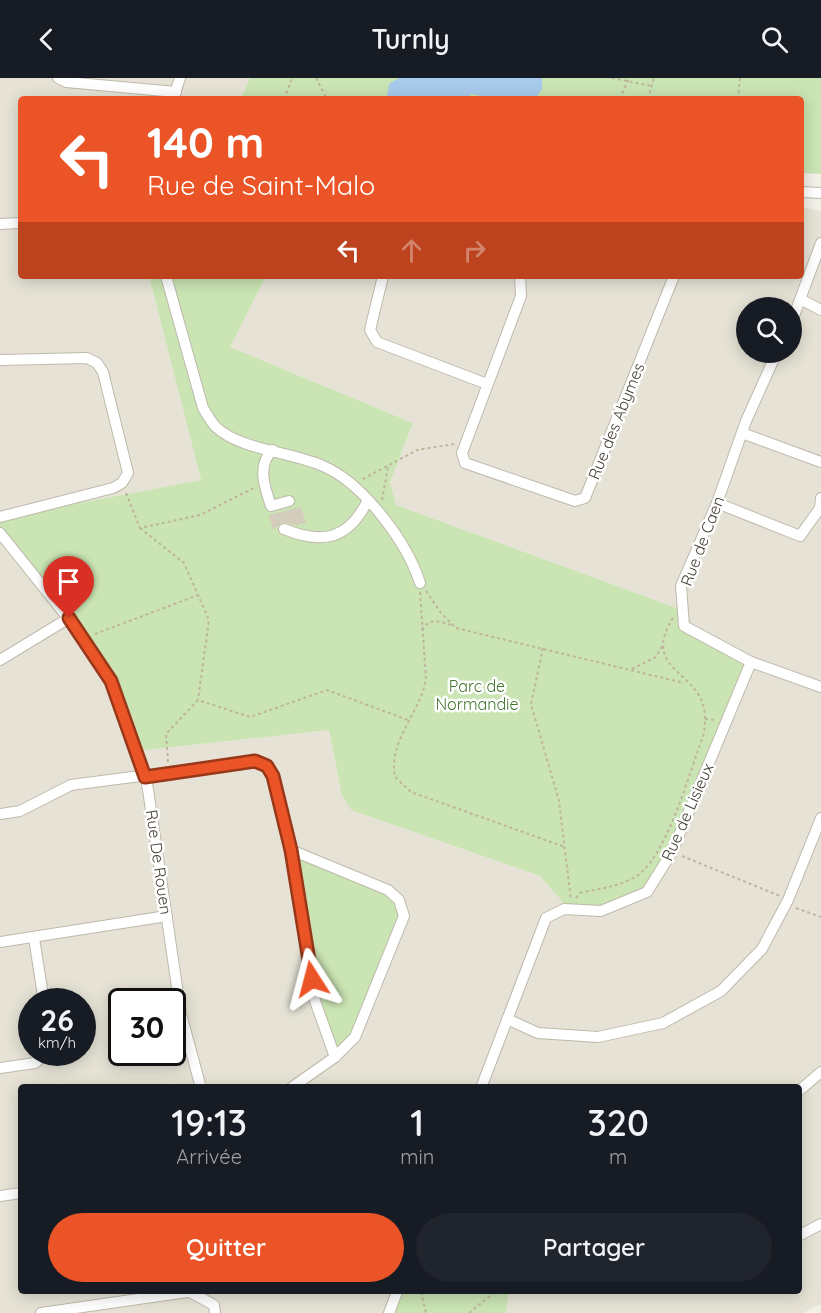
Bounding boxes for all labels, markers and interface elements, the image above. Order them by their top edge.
text: Turnly [371,22,450,56]
icon: back [30,23,63,56]
icon: search [758,23,791,56]
text: 140 m [147,116,264,169]
icon: left [48,120,126,198]
text: Rue de Saint-Malo [147,168,375,202]
icon: left [332,234,365,267]
icon: ahead [395,234,428,267]
icon: right [458,234,491,267]
map controls [736,297,802,363]
button: search [736,297,802,363]
street label: Rue des Abymes [584,360,648,482]
street label: Rue de Caen [676,493,728,589]
pin [43,556,94,618]
icon: arrive [52,565,85,598]
park label: Parc de Normandie [435,676,519,714]
street label: Rue de Lisieux [657,760,718,864]
street label: Rue De Rouen [142,808,176,916]
position arrow [280,947,344,1011]
speed limit sign: 30 [108,988,186,1066]
text: 26 [40,1001,74,1039]
text: km/h [38,1033,76,1052]
text: 19:13 [171,1100,247,1145]
text: 1 [410,1100,424,1145]
text: 320 [587,1100,649,1145]
text: Arrivée [176,1144,242,1169]
text: min [400,1144,434,1169]
text: m [609,1144,627,1169]
button: Quitter [48,1213,404,1282]
button: Partager [416,1213,772,1282]

